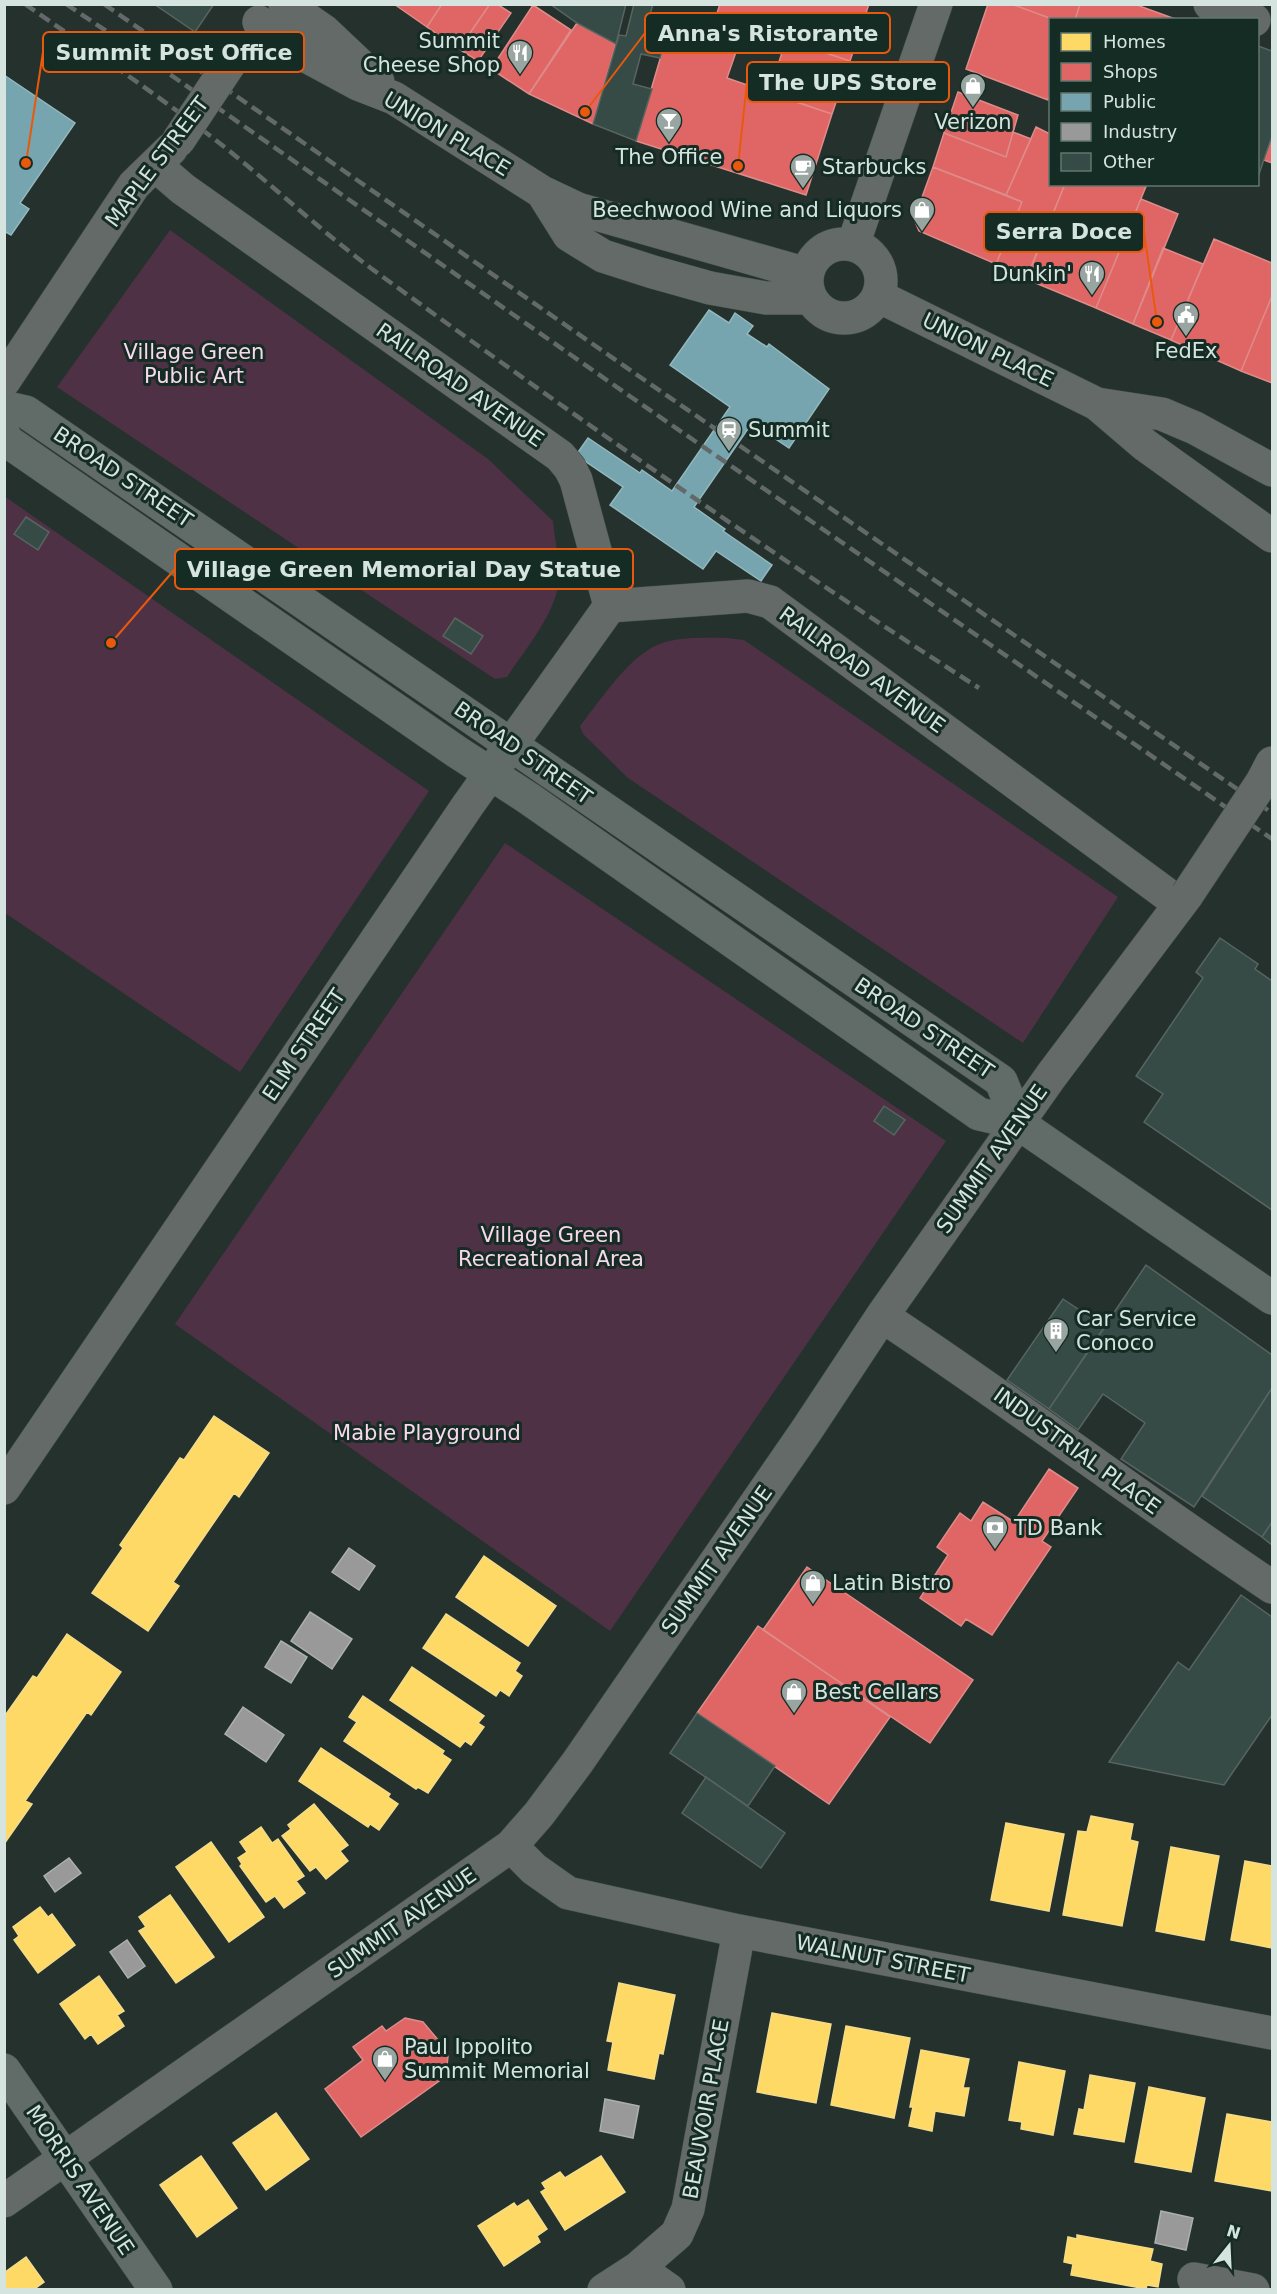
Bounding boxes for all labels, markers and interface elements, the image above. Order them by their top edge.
callout: Anna's Ristorante [645,13,890,53]
legend [1049,18,1259,186]
text: Anna's Ristorante [658,21,878,46]
place label: Summit Cheese Shop [363,29,500,77]
text: Homes [1103,31,1166,52]
callout: Summit Post Office [43,32,304,72]
restaurant icon: Summit Cheese Shop [505,38,535,76]
text: Summit Post Office [56,40,292,65]
text: Shops [1103,61,1158,82]
callout: The UPS Store [747,62,949,102]
text: The UPS Store [759,70,937,95]
shop icon: Verizon [958,71,988,109]
street label: UNION PLACE [380,87,514,181]
text: Public [1103,91,1156,112]
street label: MAPLE STREET [100,92,214,232]
bar icon: The Office [654,106,684,144]
place label: Verizon [934,110,1012,134]
text: Industry [1103,121,1177,142]
place label: The Office [614,145,723,169]
text: Other [1103,151,1155,172]
cafe icon: Starbucks [788,152,818,190]
place label: Starbucks [822,155,926,179]
shop icon: Beechwood Wine and Liquors [907,195,937,233]
place label: Beechwood Wine and Liquors [592,198,902,222]
callout: Serra Doce [984,212,1144,252]
text: Serra Doce [996,219,1132,244]
restaurant icon: Dunkin' [1077,259,1107,297]
place label: Dunkin' [992,262,1072,286]
public building icon: FedEx [1171,300,1201,338]
street label: UNION PLACE [918,308,1058,392]
street label: RAILROAD AVENUE [372,318,548,452]
place label: FedEx [1155,339,1217,363]
park label: Village Green Public Art [124,340,264,388]
station icon: Summit [714,415,744,453]
place label: Summit [748,418,830,442]
street label: BROAD STREET [49,422,197,532]
callout: Village Green Memorial Day Statue [175,549,633,589]
text: Village Green Memorial Day Statue [187,557,621,582]
street label: RAILROAD AVENUE [774,602,950,738]
street label: BROAD STREET [450,697,597,810]
street label: BROAD STREET [850,973,998,1083]
street label: ELM STREET [258,984,350,1106]
street label: SUMMIT AVENUE [932,1080,1052,1238]
park label: Village Green Recreational Area [458,1223,644,1271]
place label: Car Service Conoco [1076,1307,1196,1355]
building icon: Car Service Conoco [1041,1316,1071,1354]
street label: INDUSTRIAL PLACE [989,1383,1165,1519]
park label: Mabie Playground [333,1421,521,1445]
street label: SUMMIT AVENUE [657,1481,777,1639]
bank icon: TD Bank [980,1513,1010,1551]
place label: TD Bank [1013,1516,1103,1540]
shop icon: Latin Bistro [798,1568,828,1606]
place label: Latin Bistro [832,1571,951,1595]
shop icon: Best Cellars [779,1677,809,1715]
place label: Best Cellars [814,1680,939,1704]
street label: SUMMIT AVENUE [323,1863,481,1983]
street label: WALNUT STREET [794,1930,972,1988]
street label: BEAUVOIR PLACE [678,2017,734,2201]
place label: Paul Ippolito Summit Memorial [404,2035,590,2083]
shop icon: Paul Ippolito Summit Memorial [370,2044,400,2082]
street label: MORRIS AVENUE [21,2101,139,2259]
north arrow [1199,2216,1259,2276]
text: N [1224,2221,1243,2243]

